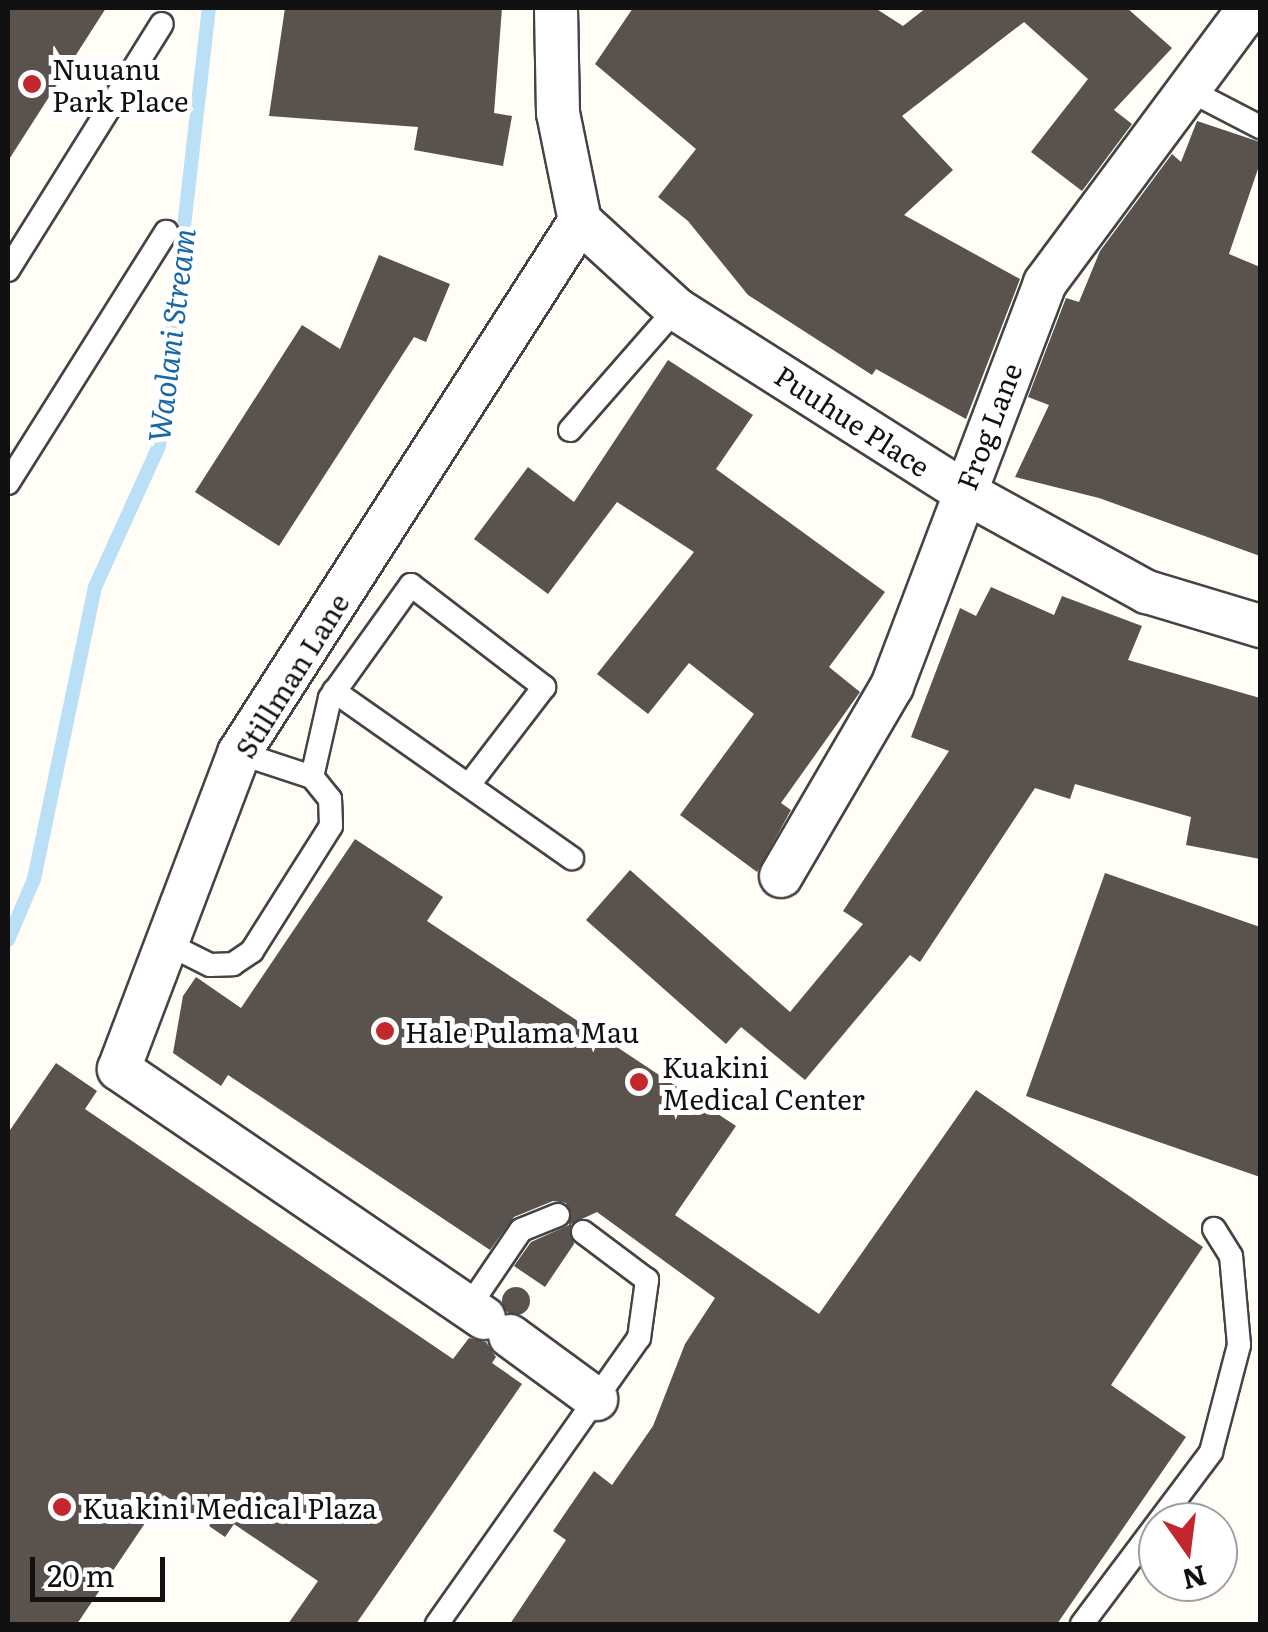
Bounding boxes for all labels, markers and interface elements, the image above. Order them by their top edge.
place label: Nuuanu Park Place [52,51,189,117]
marker: Nuuanu Park Place [21,73,43,95]
water label: Waolani Stream [139,226,201,444]
street label: Puuhue Place [769,358,937,482]
street label: Frog Lane [949,358,1027,494]
street label: Stillman Lane [227,587,355,763]
place label: Hale Pulama Mau [405,1014,639,1048]
marker: Hale Pulama Mau [374,1020,396,1042]
place label: Kuakini Medical Center [662,1049,865,1115]
marker: Kuakini Medical Center [626,1069,652,1095]
place label: Kuakini Medical Plaza [82,1490,377,1524]
marker: Kuakini Medical Plaza [51,1496,73,1518]
north arrow [1138,1502,1238,1602]
scale bar [35,1537,170,1599]
text: 20 m [47,1552,115,1596]
text: N [1178,1556,1211,1602]

